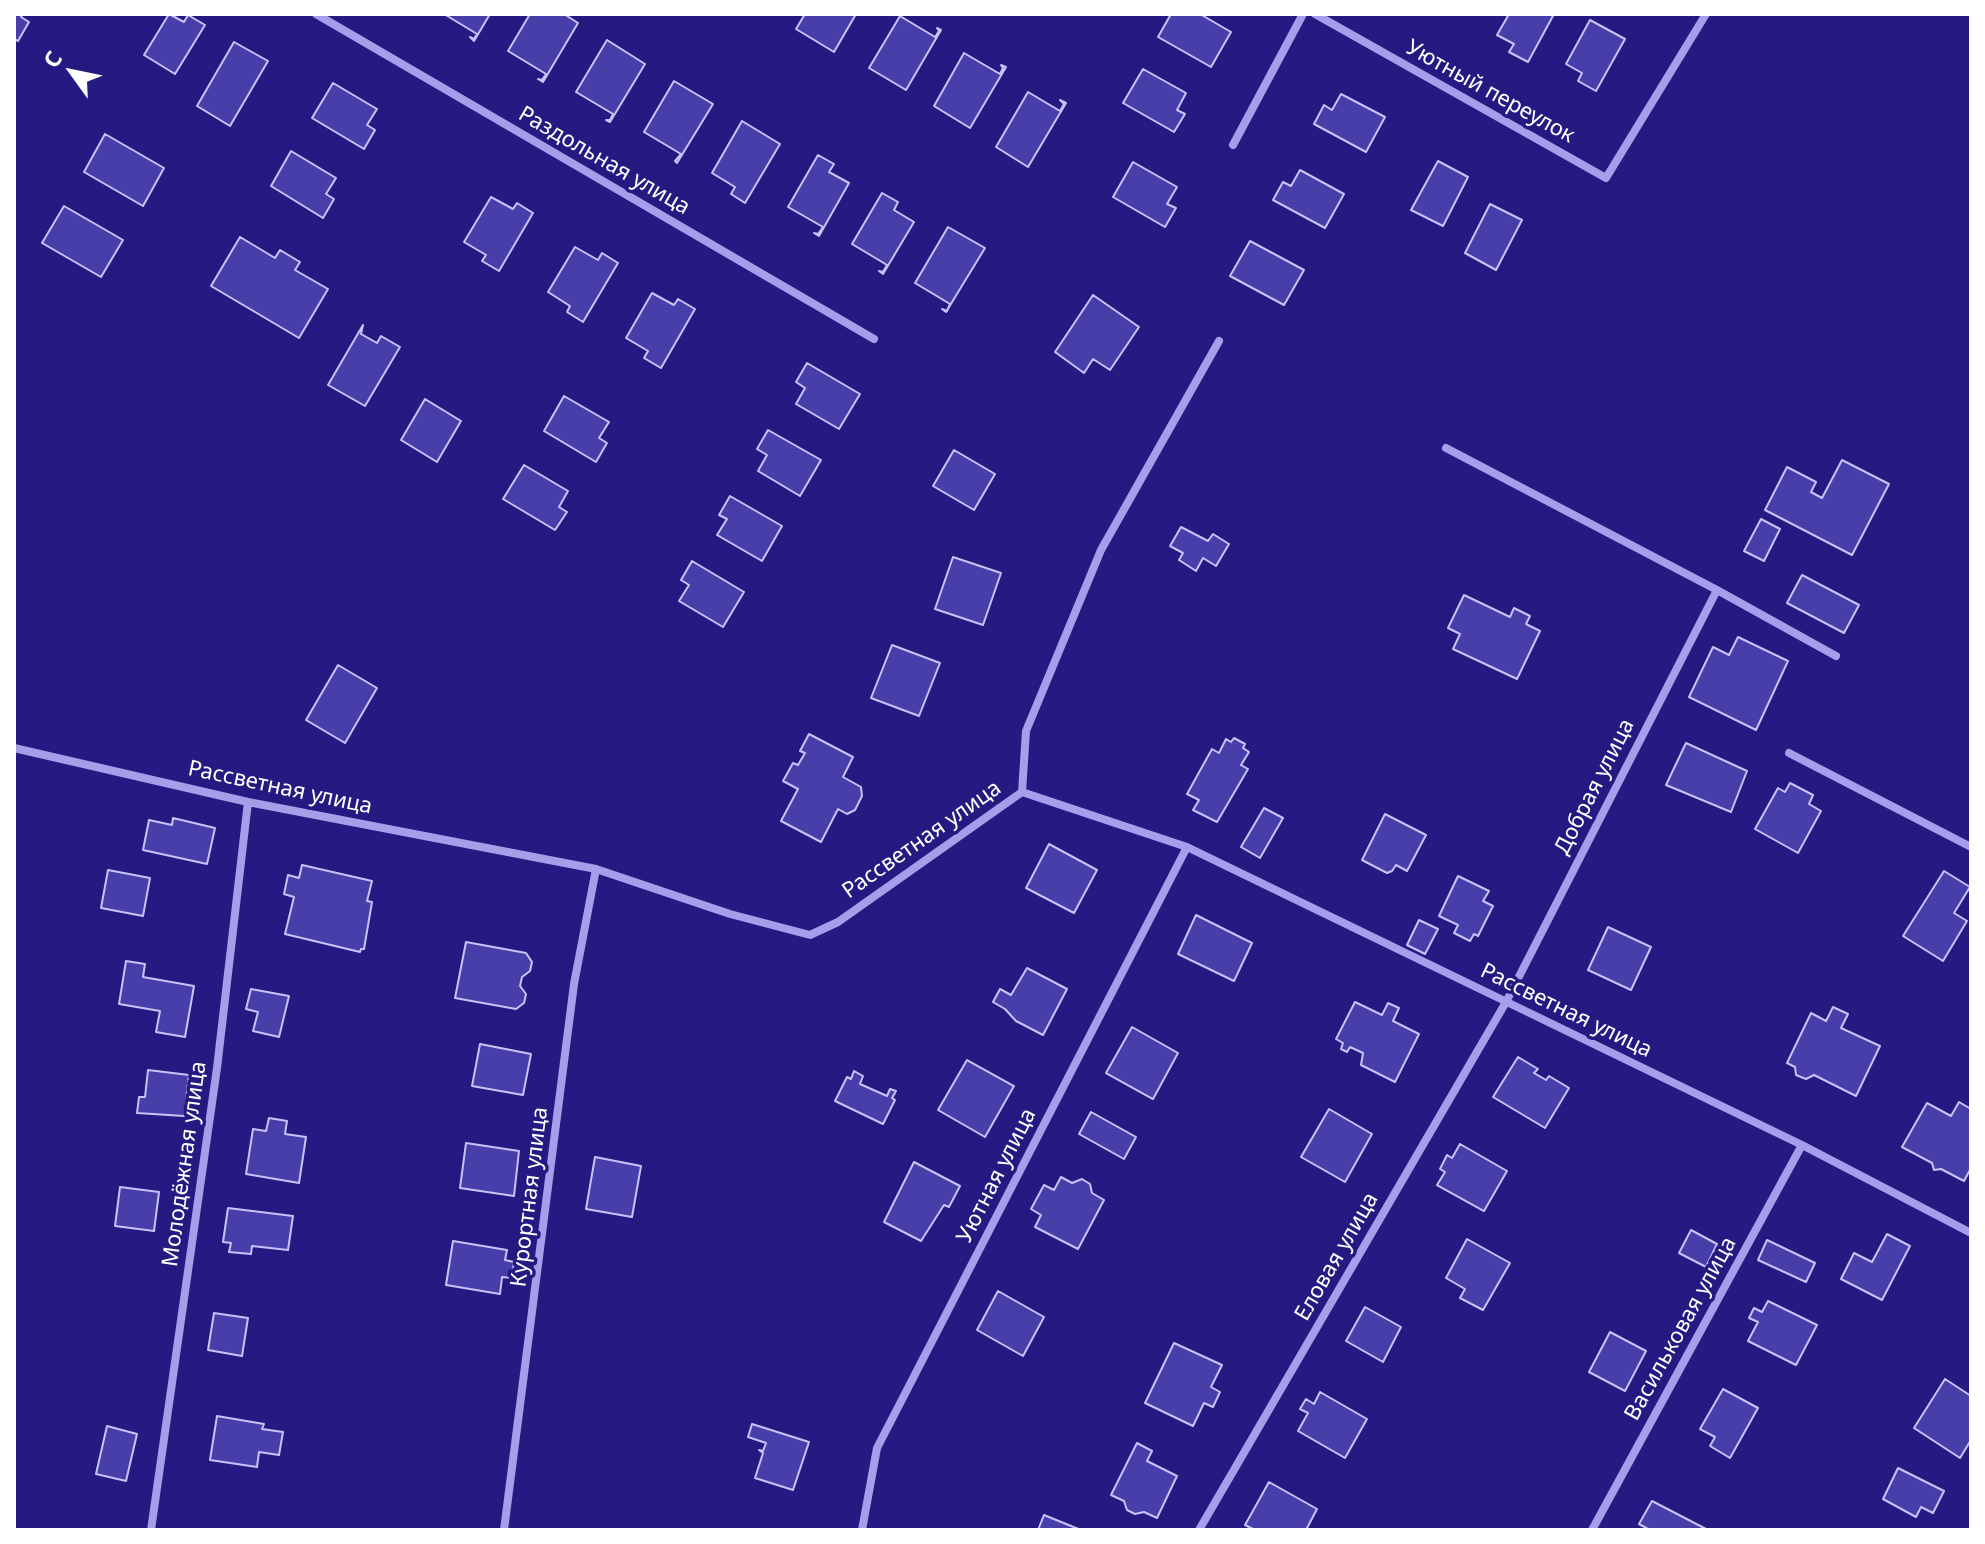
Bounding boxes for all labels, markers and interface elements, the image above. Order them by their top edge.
north arrow [32,32,112,112]
street label: Уютный переулок [1401,35,1579,149]
text: С [35,45,68,73]
street label: Раздольная улица [514,101,694,221]
street label: Добрая улица [1549,715,1641,859]
street label: Рассветная улица [186,756,374,820]
street label: Рассветная улица [838,775,1006,905]
street label: Рассветная улица [1476,958,1656,1064]
street label: Молодёжная улица [158,1060,212,1268]
street label: Уютная улица [952,1104,1042,1248]
street label: Курортная улица [506,1106,554,1288]
street label: Еловая улица [1290,1188,1384,1326]
street label: Васильковая улица [1620,1233,1742,1425]

